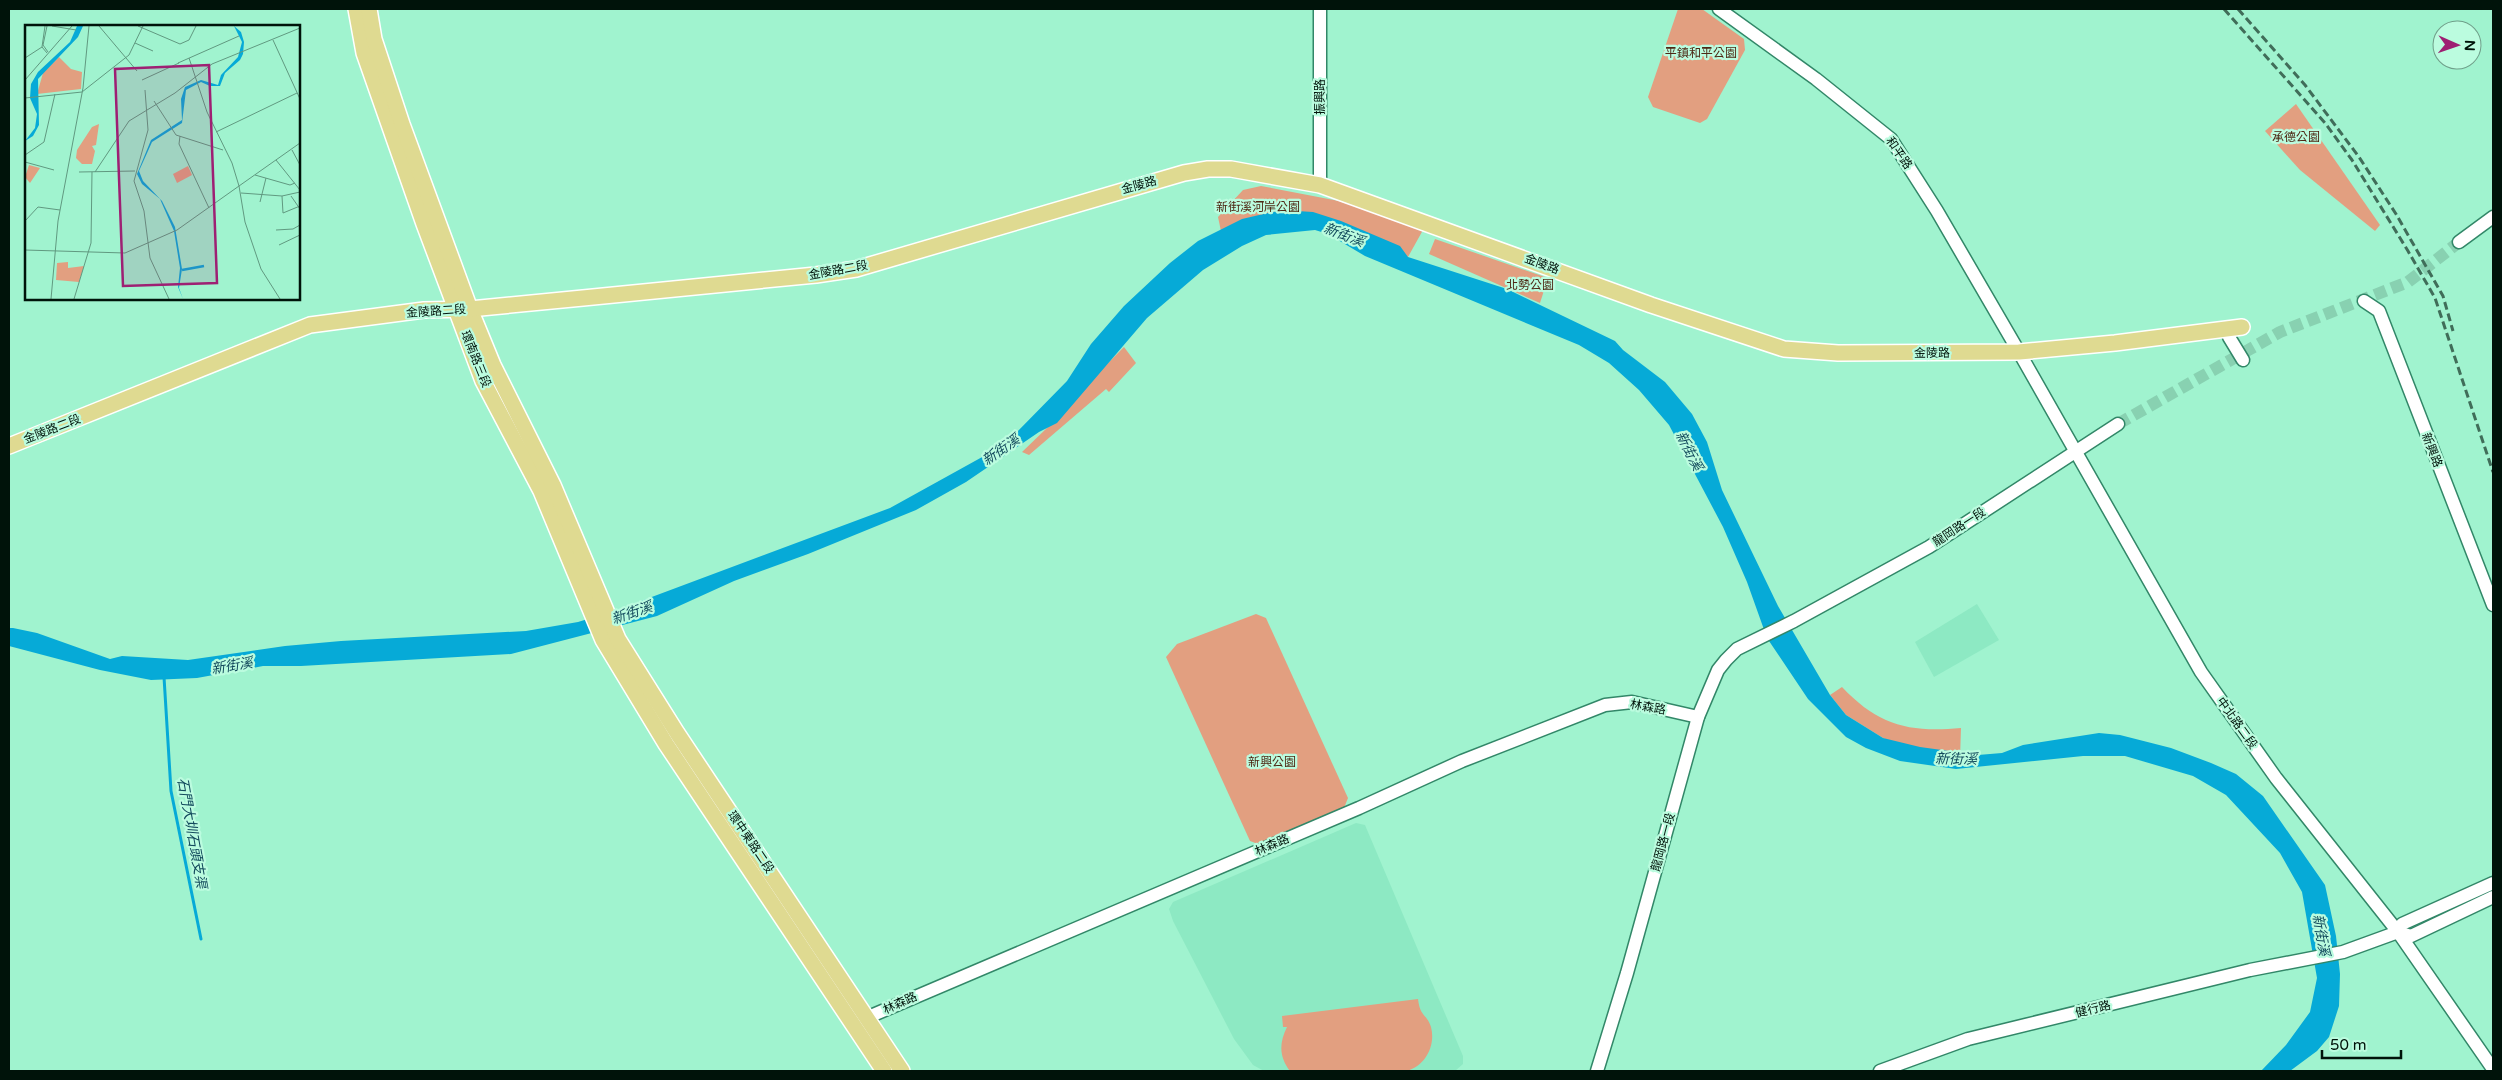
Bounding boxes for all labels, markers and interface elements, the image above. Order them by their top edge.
north arrow [2432,20,2482,70]
inset map [25,25,300,300]
text: N [2461,40,2478,51]
park label: 平鎮和平公園 [1665,46,1737,60]
street label: 振興路 [1313,79,1327,115]
park label: 承德公園 [2272,130,2320,144]
street label: 和平路 [1883,134,1915,172]
street label: 金陵路 [1120,174,1158,196]
park label: 新街溪河岸公園 [1216,200,1300,214]
water label: 新街溪 [1321,220,1369,251]
street label: 金陵路 [1523,251,1561,277]
street label: 金陵路二段 [807,258,869,282]
park label: 北勢公園 [1506,278,1554,292]
street label: 金陵路二段 [406,302,466,320]
street label: 環南路三段 [458,329,494,389]
street label: 金陵路 [1914,346,1950,360]
street label: 金陵路二段 [21,412,83,446]
water label: 新街溪 [1672,428,1707,475]
water label: 新街溪 [979,430,1025,469]
street label: 新興路 [2419,431,2445,469]
street label: 龍岡路一段 [1930,505,1988,549]
water label: 新街溪 [609,597,657,628]
water label: 新街溪 [210,654,256,678]
street label: 中北路二段 [2214,695,2260,751]
street label: 林森路 [1629,697,1667,717]
water label: 新街溪 [1935,750,1979,768]
park label: 新興公園 [1248,755,1296,769]
water label: 石門大圳石頭支渠 [174,776,210,892]
street label: 環中東路二段 [725,808,777,876]
street label: 龍岡路一段 [1648,811,1678,873]
street label: 林森路 [1253,832,1291,858]
water label: 新街溪 [2309,913,2333,959]
street label: 林森路 [881,989,919,1017]
street label: 健行路 [2074,998,2112,1020]
scale bar [2322,1028,2401,1060]
text: 50 m [2330,1036,2367,1054]

